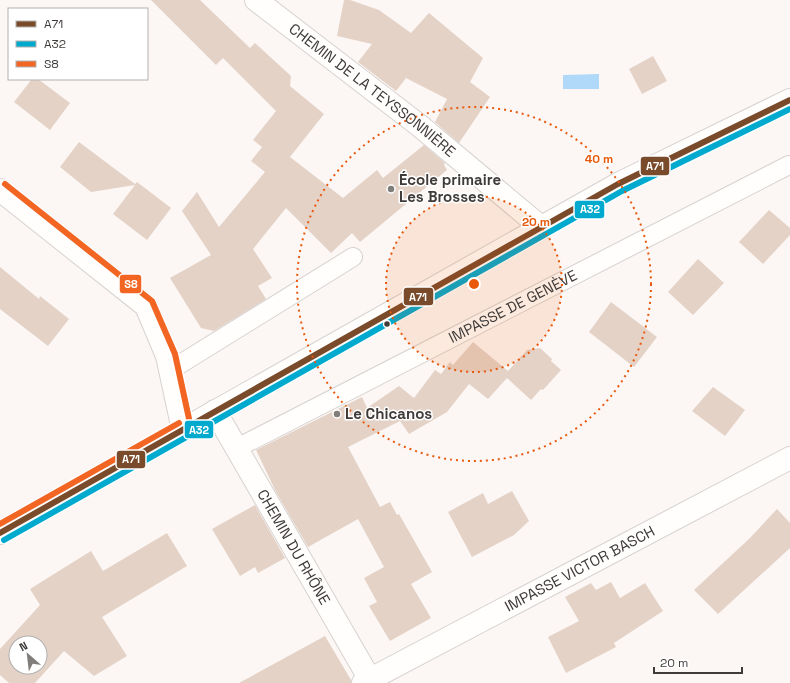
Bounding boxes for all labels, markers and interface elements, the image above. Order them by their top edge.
legend [8,8,148,80]
text: A71 [44,16,63,32]
street label: CHEMIN DE LA TEYSSONNIÈRE [285,19,460,161]
text: A32 [44,36,66,52]
text: S8 [44,56,59,72]
text: 40 m [585,151,613,167]
line badge: A71 [640,156,670,176]
text: A71 [646,159,664,173]
place label: École primaire Les Brosses [399,170,501,206]
marker: École primaire Les Brosses [386,184,396,194]
line badge: A32 [574,200,605,219]
text: A32 [580,202,601,216]
text: 20 m [522,214,550,230]
street label: IMPASSE DE GENÈVE [445,265,580,347]
line badge: S8 [119,274,142,294]
text: S8 [124,277,138,291]
centre of rings [467,277,481,291]
line badge: A71 [403,287,434,306]
text: A71 [409,290,427,304]
unlabelled marker [382,319,392,329]
place label: Le Chicanos [345,404,432,423]
marker: Le Chicanos [332,409,342,419]
line badge: A32 [184,420,214,439]
text: A32 [189,423,210,437]
line badge: A71 [116,450,146,469]
text: A71 [122,452,140,466]
street label: CHEMIN DU RHÔNE [253,486,335,608]
street label: IMPASSE VICTOR BASCH [501,521,658,616]
north arrow [8,635,48,675]
text: N [17,638,30,654]
scale bar [654,649,742,675]
text: 20 m [660,655,688,671]

